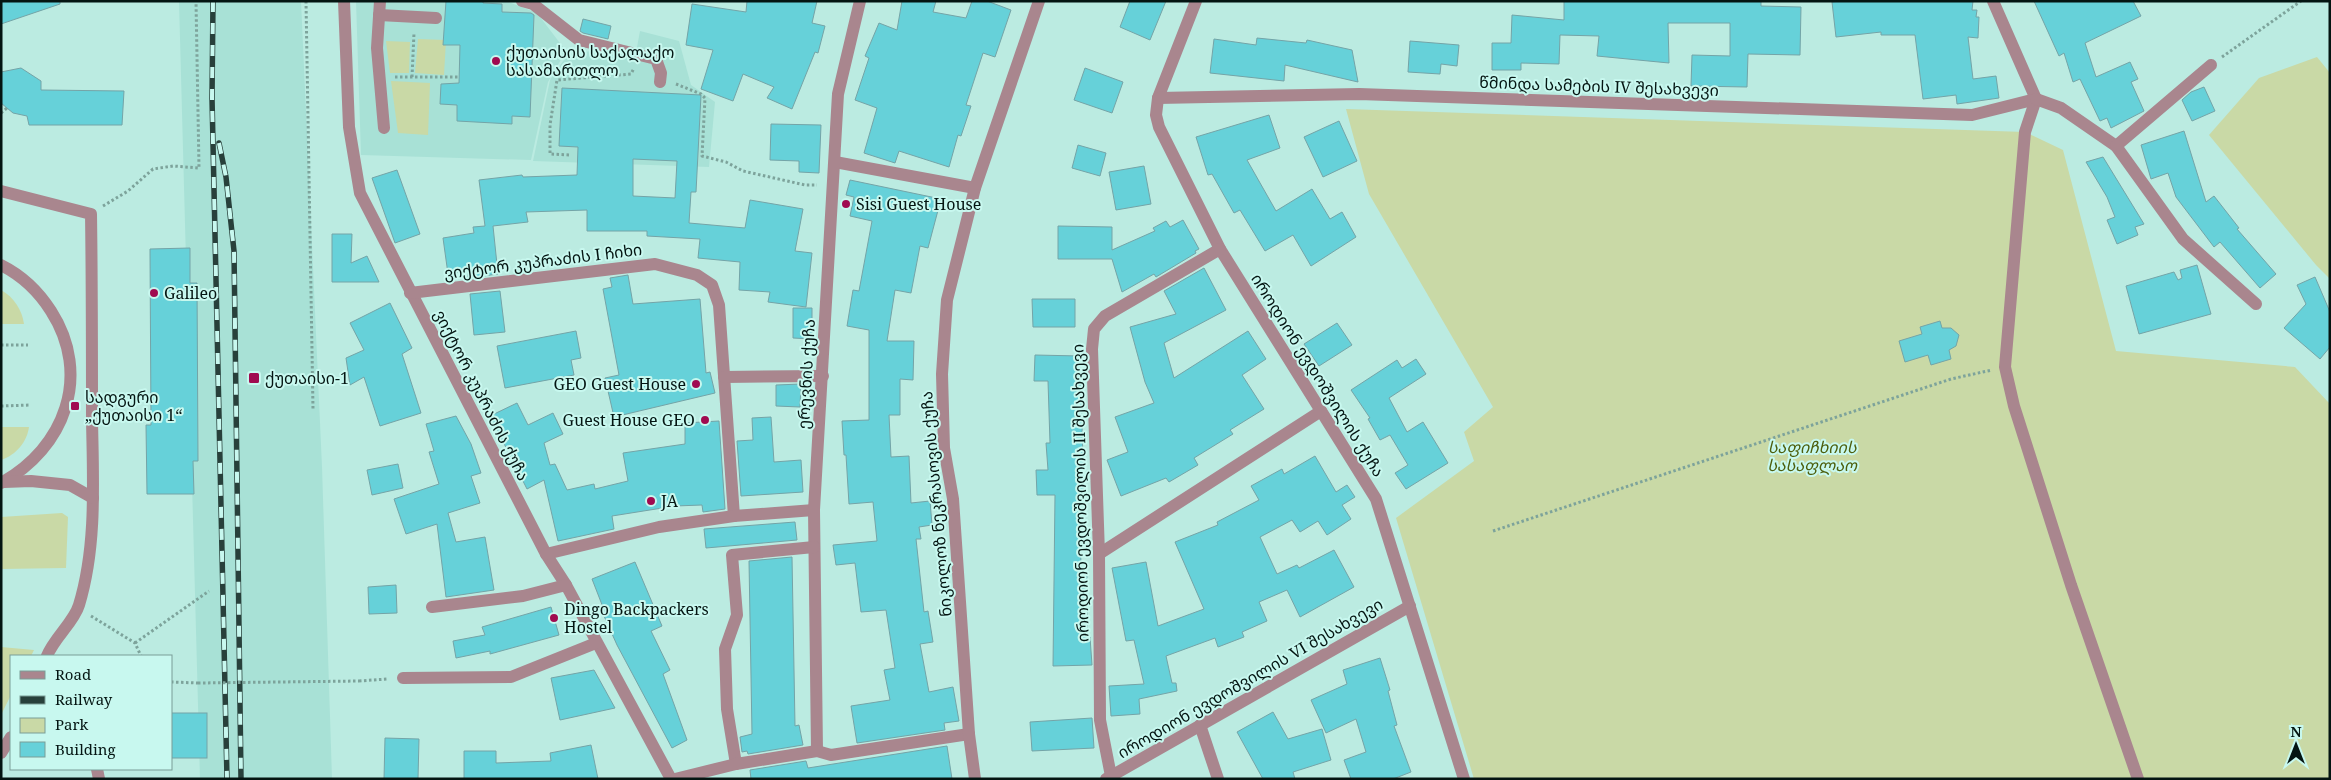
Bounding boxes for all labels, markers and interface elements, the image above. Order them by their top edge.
place label: ქუთაისის საქალაქო სასამართლო [506,41,674,81]
marker: ქუთაისის საქალაქო სასამართლო [490,55,502,67]
street label: წმინდა სამების IV შესახვევი [1479,71,1719,101]
place label: Sisi Guest House [856,193,981,215]
marker: Sisi Guest House [840,198,852,210]
street label: ვიქტორ კუპრაძის I ჩიხი [443,238,643,284]
street label: იროდიონ ევდოშვილის ქუჩა [1246,269,1390,481]
place label: Galileo [164,282,217,304]
marker: Galileo [148,287,160,299]
street label: ვიქტორ კუპრაძის ქუჩა [429,306,535,484]
street label: ერევნის ქუჩა [792,318,820,430]
street label: იროდიონ ევდოშვილის II შესახვევი [1066,344,1094,642]
place label: ქუთაისი-1 [265,367,349,389]
marker: ქუთაისი-1 [247,371,261,385]
place label: GEO Guest House [554,373,686,395]
marker: GEO Guest House [690,378,702,390]
place label: სადგური „ქუთაისი 1“ [85,386,183,426]
street label: ნიკოლოზ ნეკრასოვის ქუჩა [915,390,957,618]
marker: სადგური „ქუთაისი 1“ [69,400,81,412]
place label: Guest House GEO [563,409,695,431]
marker: Guest House GEO [699,414,711,426]
park label: საფიჩხიის სასაფლაო [1767,436,1858,476]
place label: JA [660,490,679,512]
marker: JA [645,495,657,507]
street label: იროდიონ ევდოშვილის VI შესახვევი [1113,593,1387,763]
place label: Dingo Backpackers Hostel [564,598,709,638]
marker: Dingo Backpackers Hostel [548,612,560,624]
legend [10,655,172,770]
text: Road [55,664,91,684]
text: Railway [55,689,113,709]
text: Park [55,714,89,734]
north arrow [2271,720,2321,770]
text: N [2290,722,2302,741]
text: Building [55,739,116,759]

